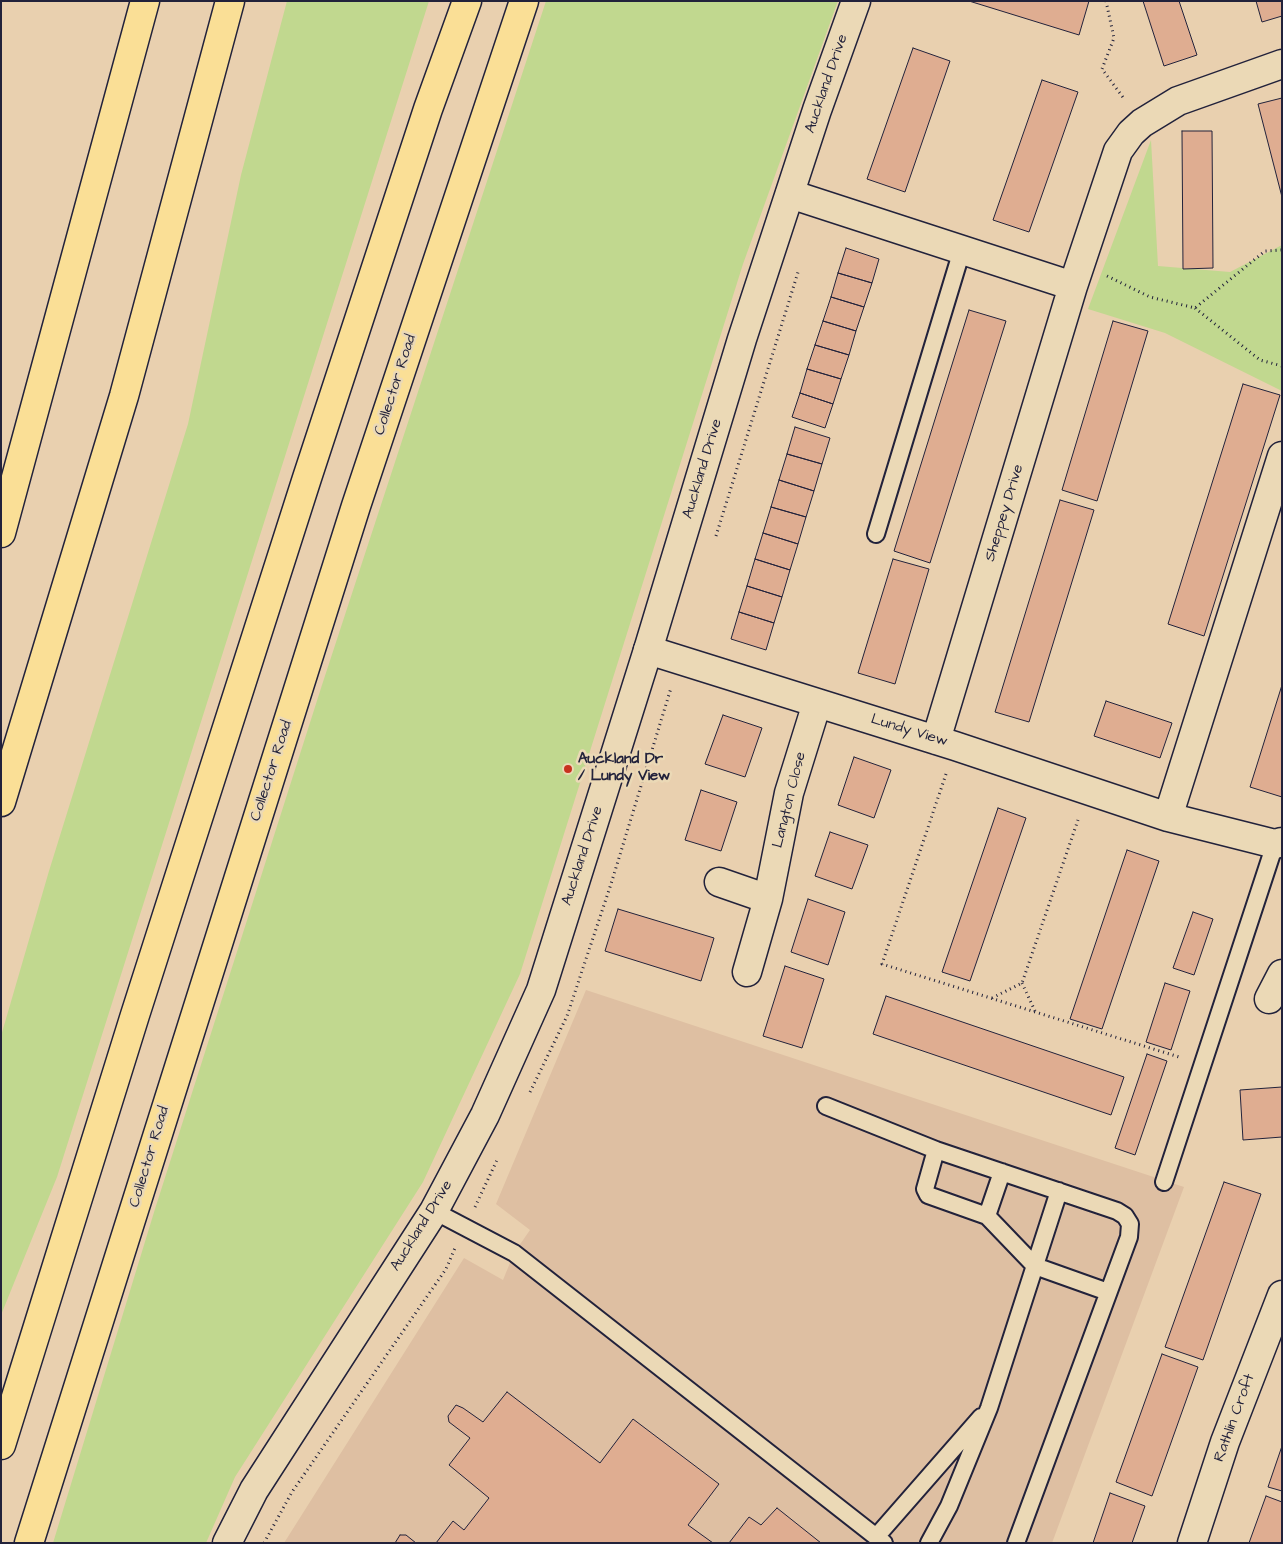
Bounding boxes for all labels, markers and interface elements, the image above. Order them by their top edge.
street label: Auckland Drive [802,32,852,136]
street label: Collector Road [371,332,421,438]
street label: Auckland Drive [679,417,727,521]
street label: Sheppey Drive [982,462,1028,564]
street label: Lundy View [868,711,950,751]
street label: Collector Road [247,718,297,824]
street label: Langton Close [769,750,811,850]
place label: Auckland Dr / Lundy View [578,751,670,786]
marker: Auckland Dr / Lundy View [562,763,574,775]
street label: Auckland Drive [558,804,608,908]
street label: Collector Road [126,1104,174,1210]
street label: Auckland Drive [387,1177,457,1275]
street label: Rathlin Croft [1211,1372,1259,1464]

